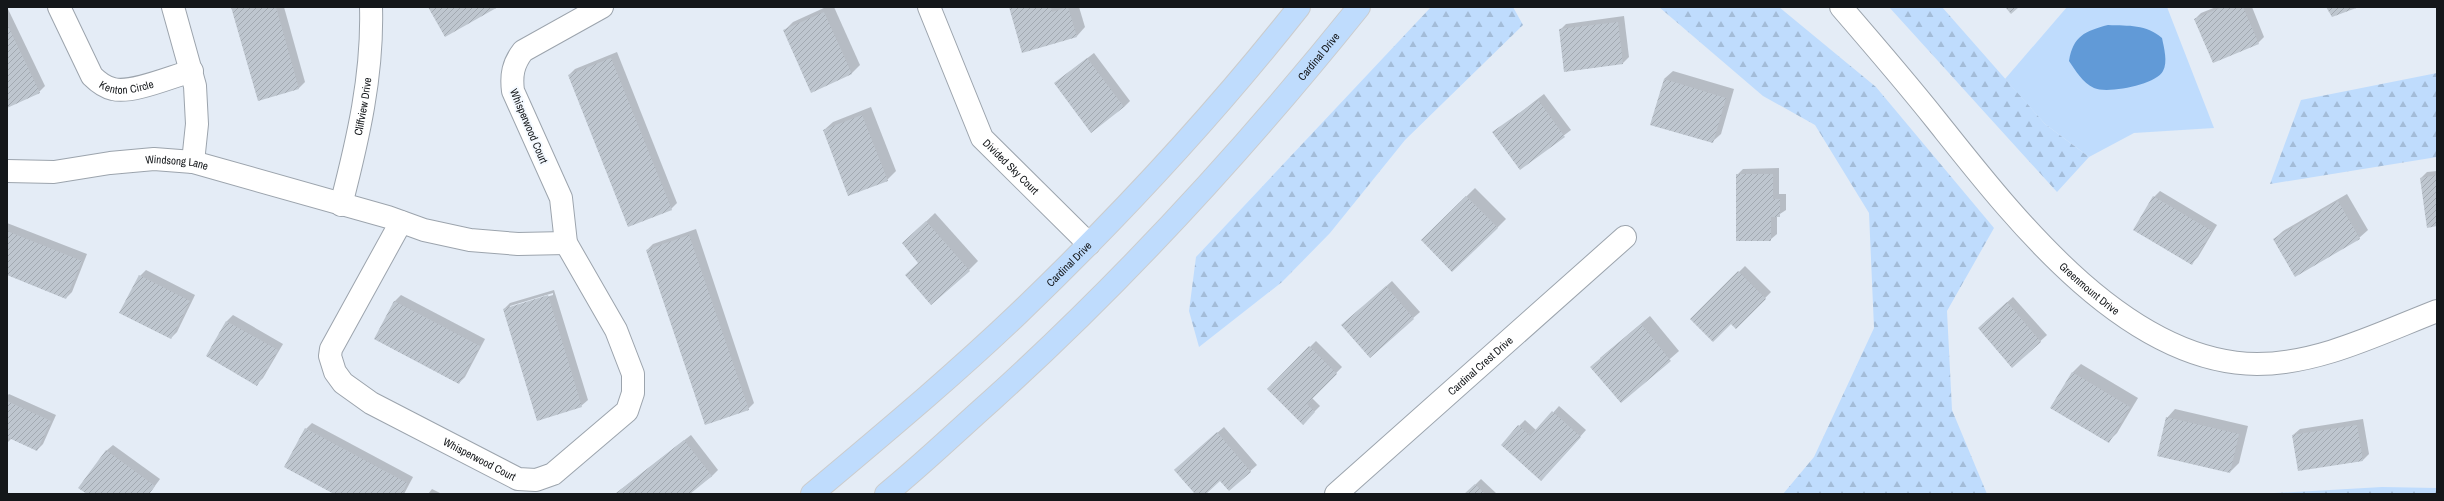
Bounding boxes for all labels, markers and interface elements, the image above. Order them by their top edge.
street label: Cardinal Drive [1295,30,1342,84]
street label: Kenton Circle [97,77,155,97]
street label: Cliffview Drive [351,77,374,137]
street label: Whisperwood Court [507,87,551,166]
street label: Divided Sky Court [980,136,1042,198]
street label: Windsong Lane [145,152,210,173]
street label: Cardinal Drive [1043,238,1095,290]
street label: Greenmount Drive [2056,259,2122,318]
street label: Cardinal Crest Drive [1445,333,1516,398]
street label: Whisperwood Court [441,435,519,484]

